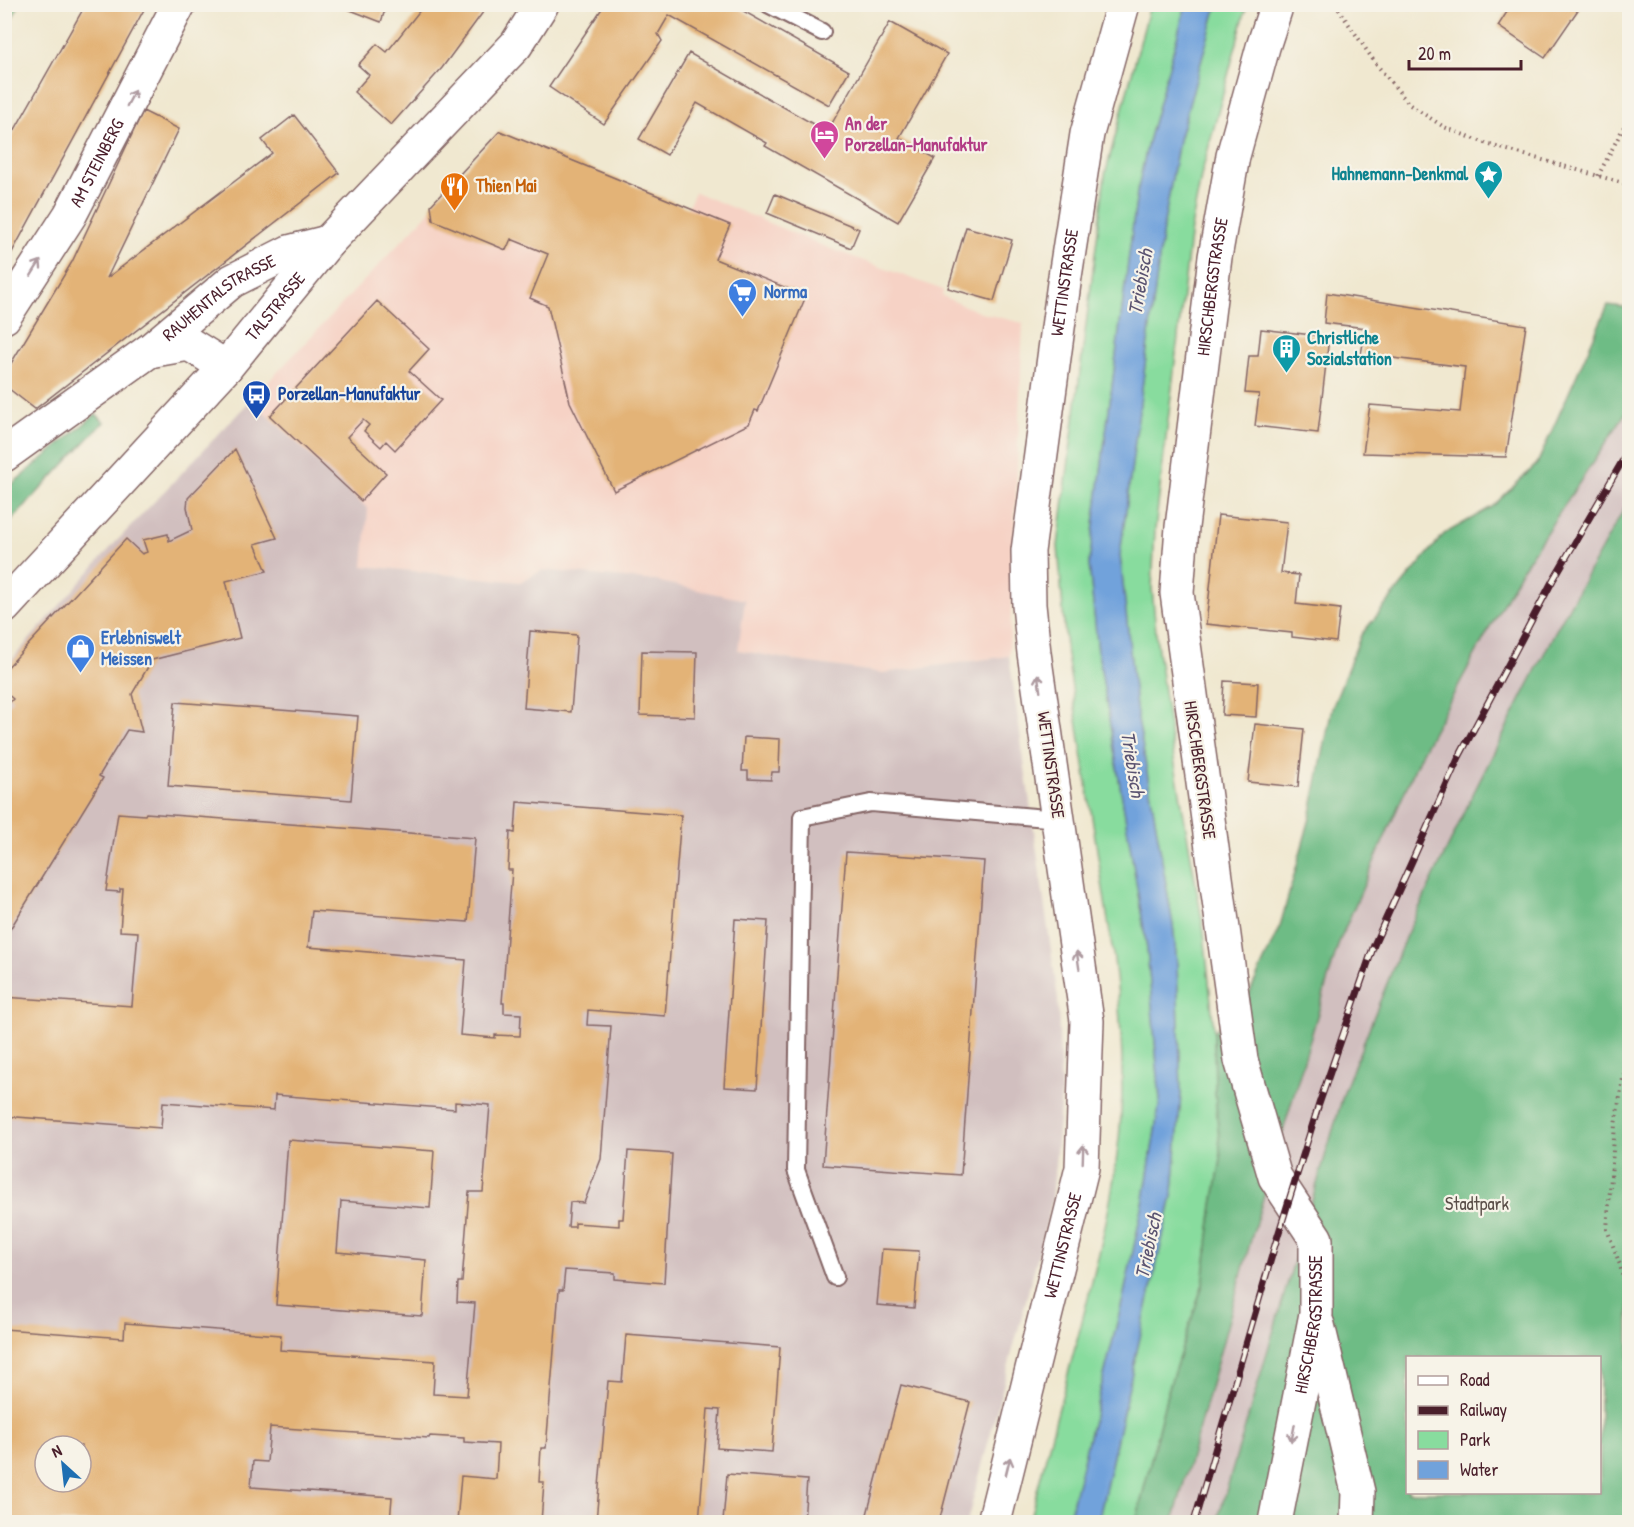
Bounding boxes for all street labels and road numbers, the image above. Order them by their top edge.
street label: AM STEINBERG [63,114,130,211]
street label: HIRSCHBERGSTRASSE [1190,215,1234,357]
street label: WETTINSTRASSE [1044,227,1084,337]
street label: RAUHENTALSTRASSE [159,251,281,347]
street label: TALSTRASSE [241,268,309,346]
street label: HIRSCHBERGSTRASSE [1178,699,1223,841]
street label: WETTINSTRASSE [1032,710,1071,820]
street label: WETTINSTRASSE [1037,1190,1087,1301]
street label: HIRSCHBERGSTRASSE [1288,1255,1328,1396]

